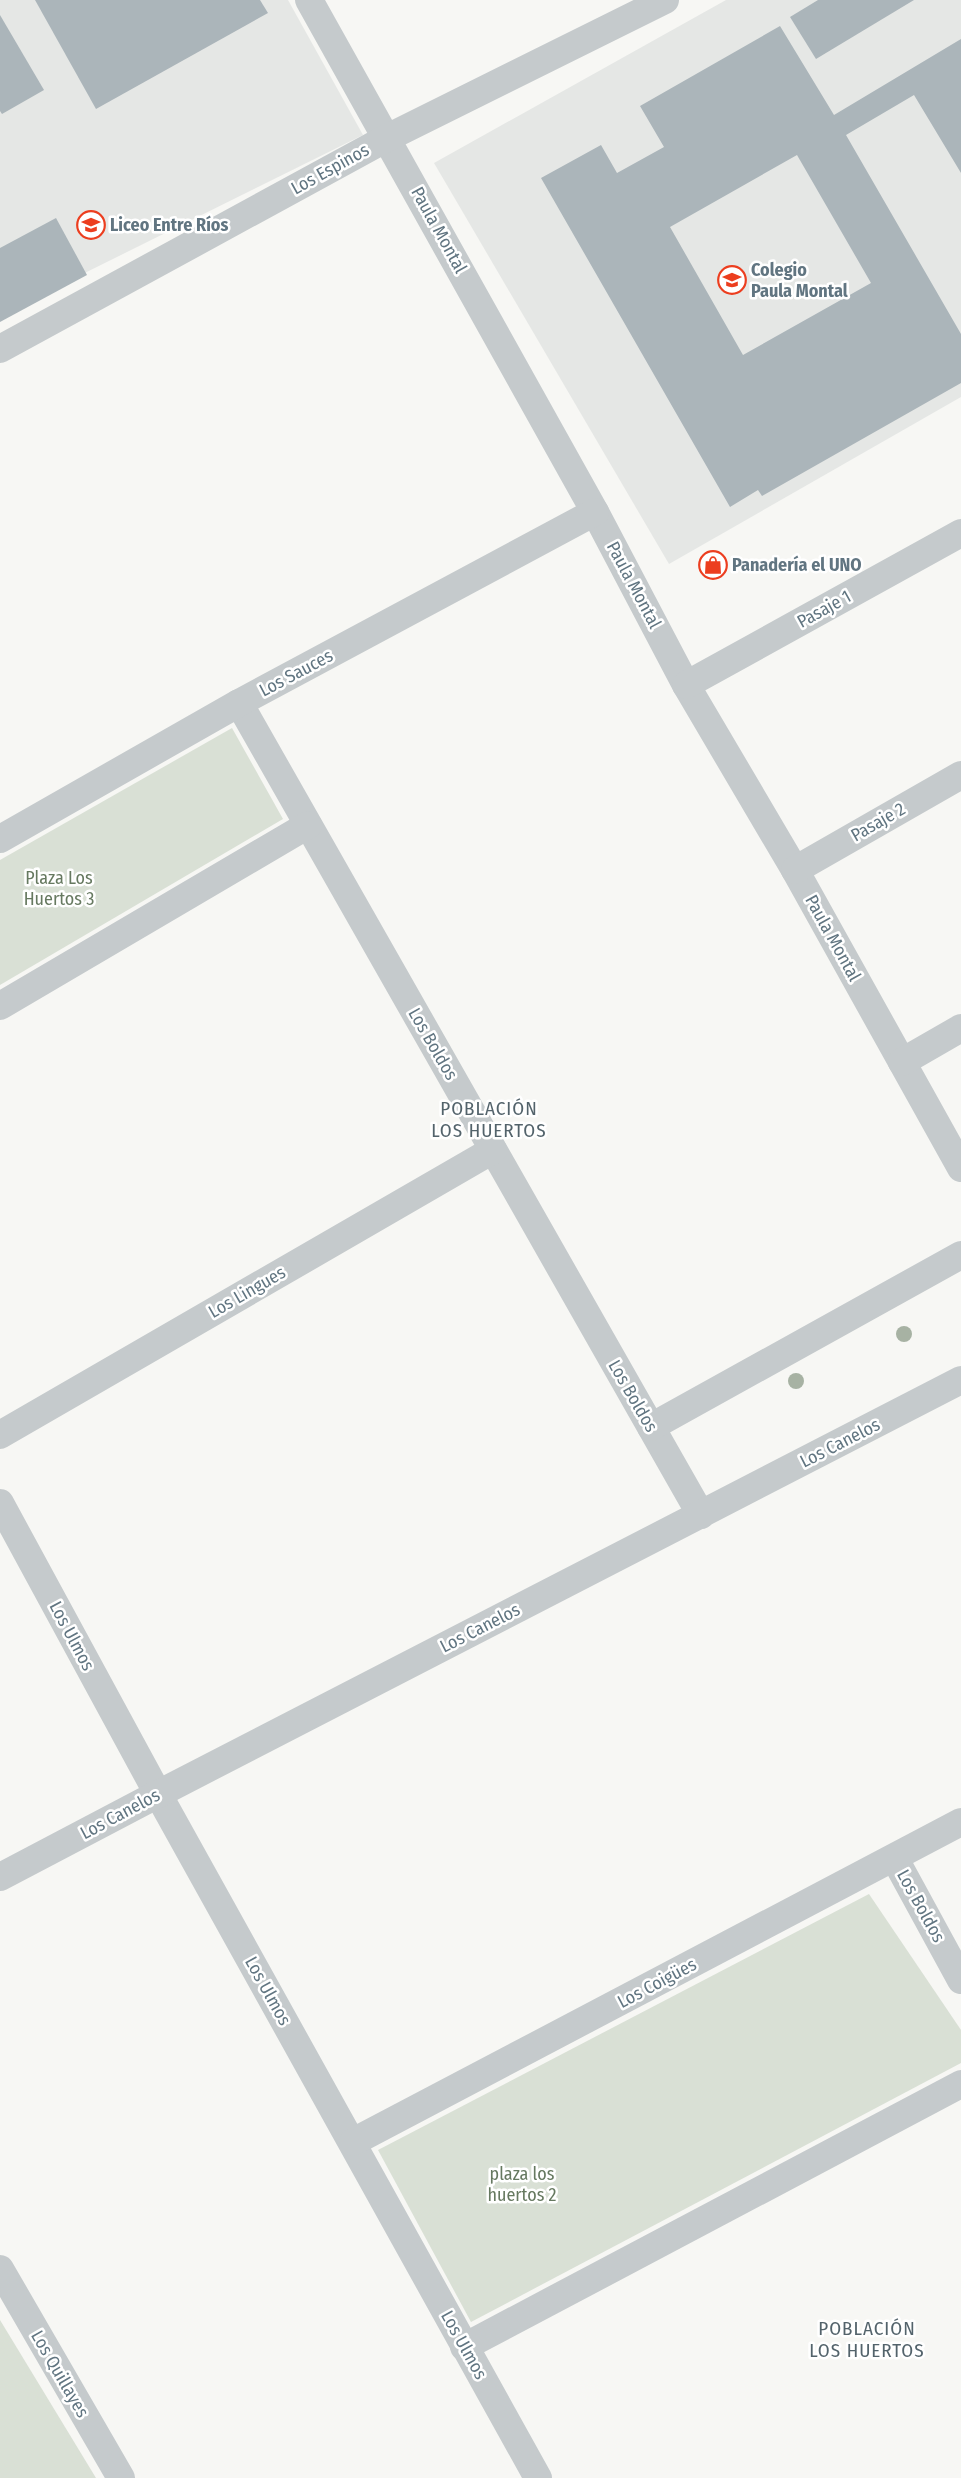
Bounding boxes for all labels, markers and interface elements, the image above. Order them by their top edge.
street label: Los Espinos [287,138,373,199]
street label: Paula Montal [406,183,472,277]
school or university icon: Liceo Entre Ríos [76,210,106,240]
place label: Liceo Entre Ríos [110,214,228,236]
place label: Colegio Paula Montal [751,259,848,302]
school or university icon: Colegio Paula Montal [717,265,747,295]
street label: Paula Montal [602,538,666,632]
shop icon: Panadería el UNO [698,550,728,580]
place label: Panadería el UNO [732,554,862,576]
street label: Pasaje 1 [793,585,855,633]
street label: Los Sauces [255,644,337,702]
street label: Pasaje 2 [847,798,909,846]
park label: Plaza Los Huertos 3 [24,867,94,910]
street label: Paula Montal [800,891,866,985]
street label: Los Boldos [404,1004,463,1084]
district label: POBLACIÓN LOS HUERTOS [431,1097,547,1142]
street label: Los Lingues [205,1261,290,1323]
street label: Los Boldos [604,1356,663,1436]
street label: Los Canelos [796,1413,884,1473]
street label: Los Ulmos [45,1598,100,1675]
street label: Los Canelos [436,1598,524,1658]
street label: Los Canelos [76,1784,164,1844]
street label: Los Boldos [892,1866,950,1946]
street label: Los Ulmos [240,1953,296,2030]
street label: Los Coigües [614,1953,700,2013]
park label: plaza los huertos 2 [487,2163,557,2206]
street label: Los Ulmos [436,2307,492,2384]
district label: POBLACIÓN LOS HUERTOS [809,2317,925,2362]
street label: Los Quillayes [26,2327,94,2422]

